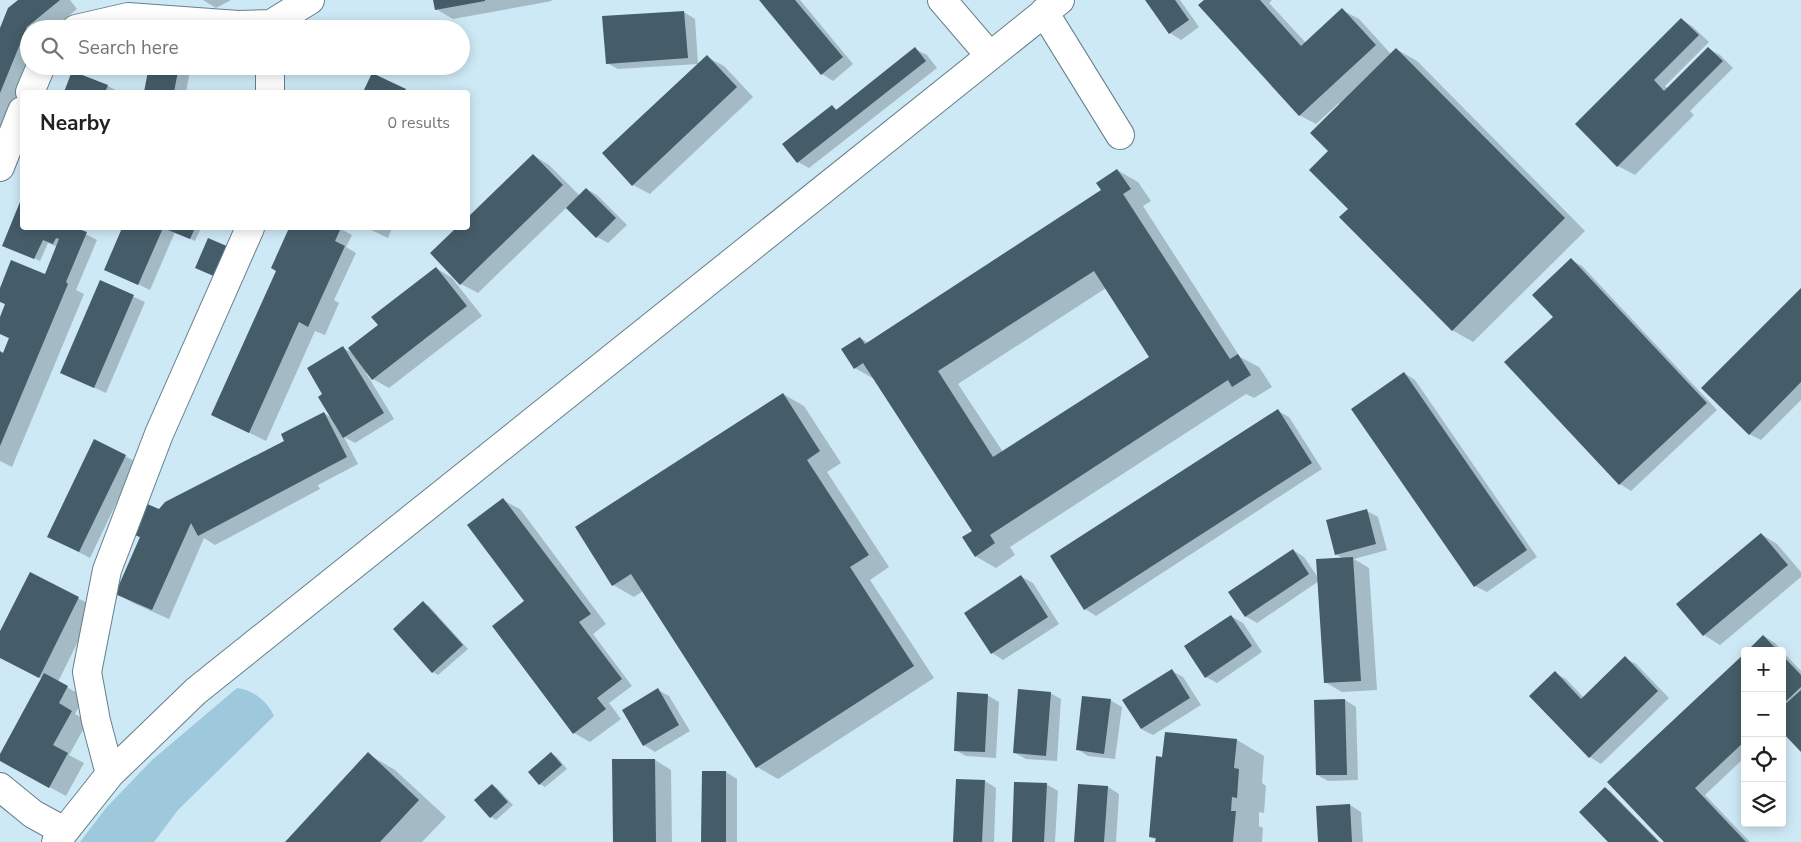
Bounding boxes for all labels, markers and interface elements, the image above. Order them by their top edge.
search box [20,20,470,75]
icon: search [38,34,66,62]
text: Search here [78,35,179,61]
text: Nearby [40,109,110,137]
text: 0 results [388,112,450,134]
map controls [1741,647,1786,827]
button: + [1741,647,1786,692]
button: − [1741,692,1786,737]
button: locate [1741,737,1786,782]
button: layers [1741,782,1786,827]

